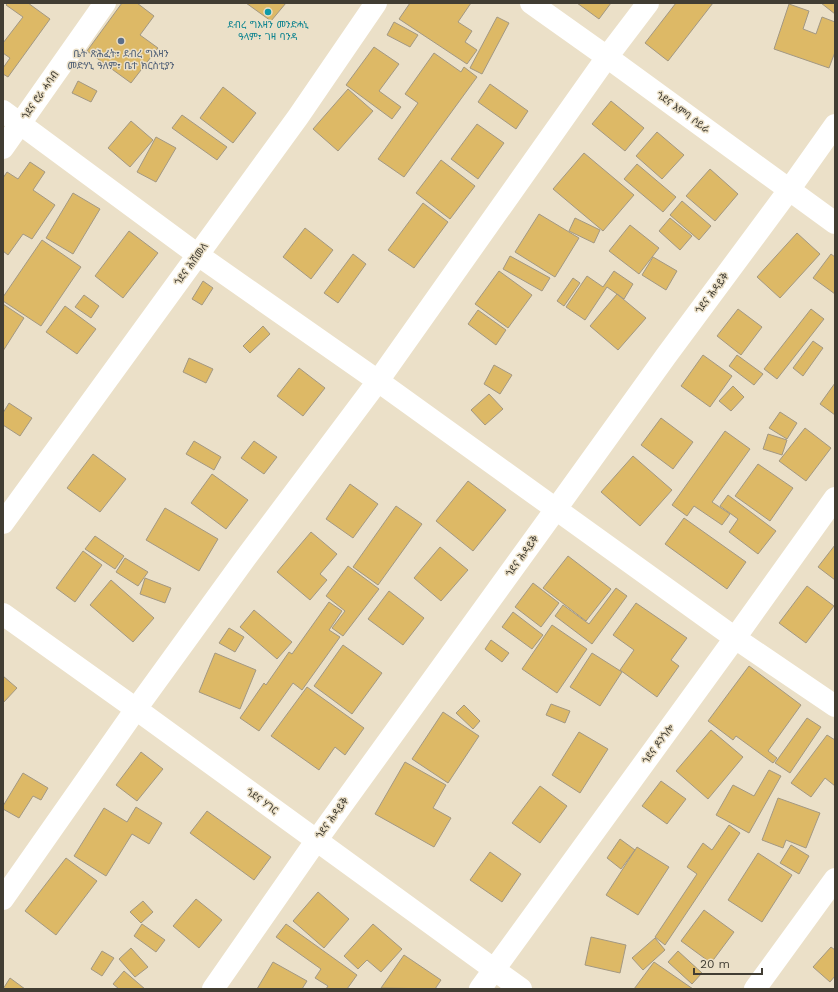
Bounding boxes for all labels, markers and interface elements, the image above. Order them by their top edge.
marker: ደብረ ግእዛን መንድሓኒ ዓላም፣ ገዛ ባንዳ [263,7,273,17]
place label: ደብረ ግእዛን መንድሓኒ ዓላም፣ ገዛ ባንዳ [228,19,309,42]
marker: ቤት ጽሕፈት፣ ደብረ ግእዛን መድሃኒ ዓለም፣ ቤተ ክርስቲያን [116,36,126,46]
place label: ቤት ጽሕፈት፣ ደብረ ግእዛን መድሃኒ ዓለም፣ ቤተ ክርስቲያን [68,48,175,71]
street label: ጎደና ሮራ ሓባብ [19,69,61,121]
street label: ጎደና እምባ ሶይራ [654,89,712,135]
street label: ጎደና ሕሽመለ [172,241,210,287]
street label: ጎደና ሕዳይቅ [693,270,731,316]
street label: ጎደና ሕዳይቅ [503,533,541,579]
street label: ጎደና ዶንጎሎ [640,722,676,766]
street label: ጎደና ሃገር [244,786,280,816]
street label: ጎደና ሕዳይቅ [313,795,351,841]
scale bar [694,950,762,976]
text: 20 m [700,957,730,971]

